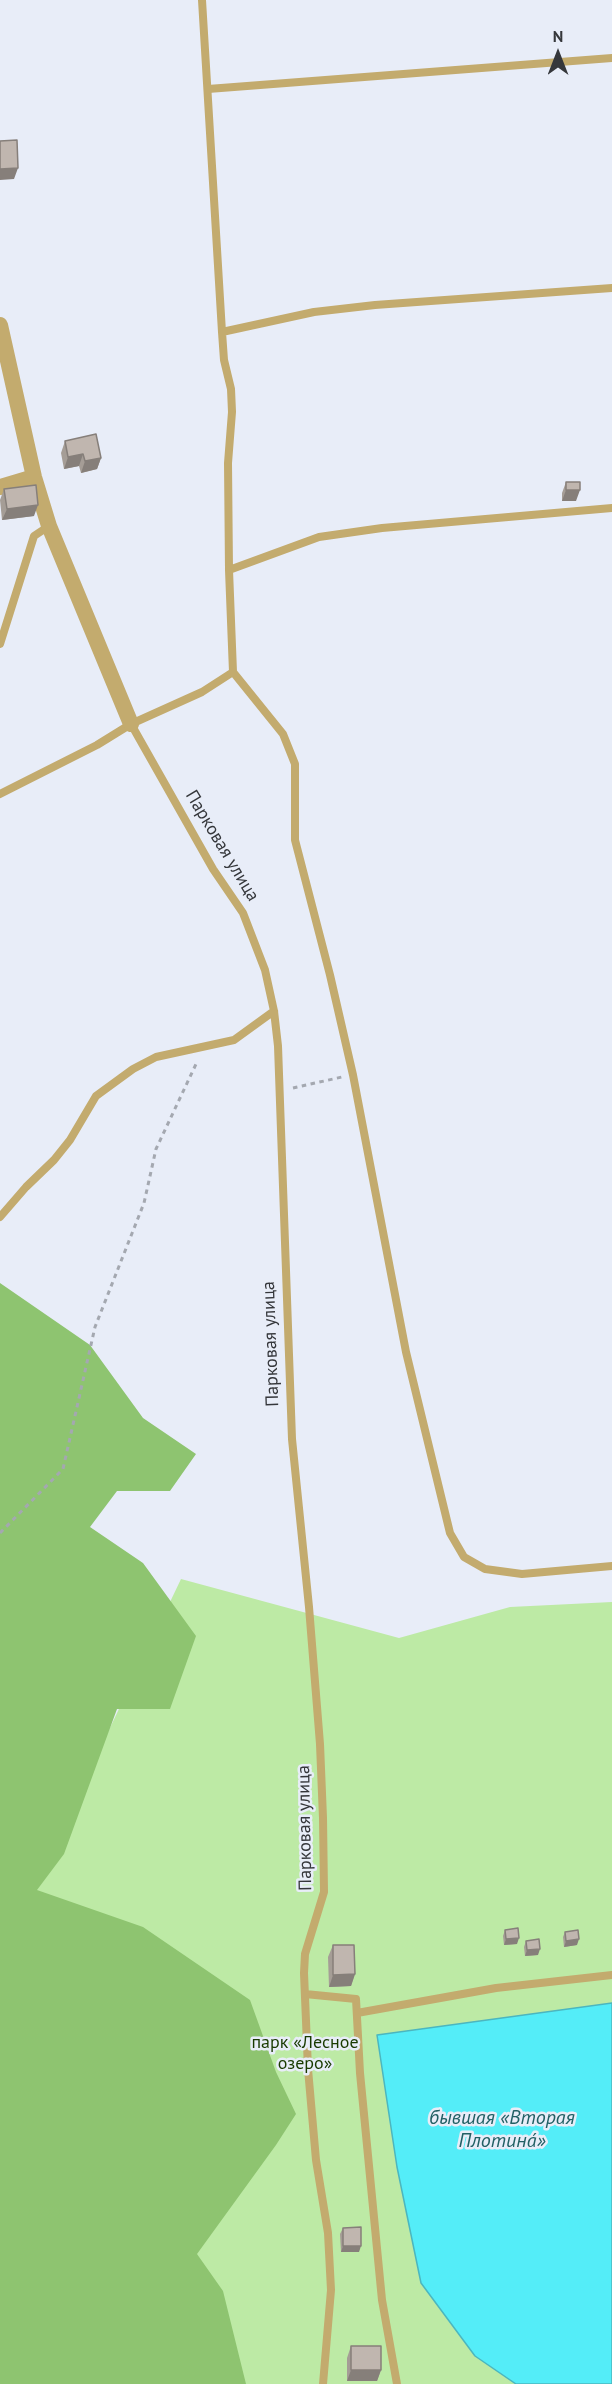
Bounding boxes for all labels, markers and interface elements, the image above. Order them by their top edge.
north arrow [528,24,588,84]
text: N [553,26,563,46]
street label: Парковая улица [180,787,264,905]
street label: Парковая улица [258,1281,284,1407]
street label: Парковая улица [293,1765,317,1891]
park label: парк «Лесное озеро» [251,2032,359,2074]
water label: бывшая «Вторая Плотинá» [429,2106,575,2153]

